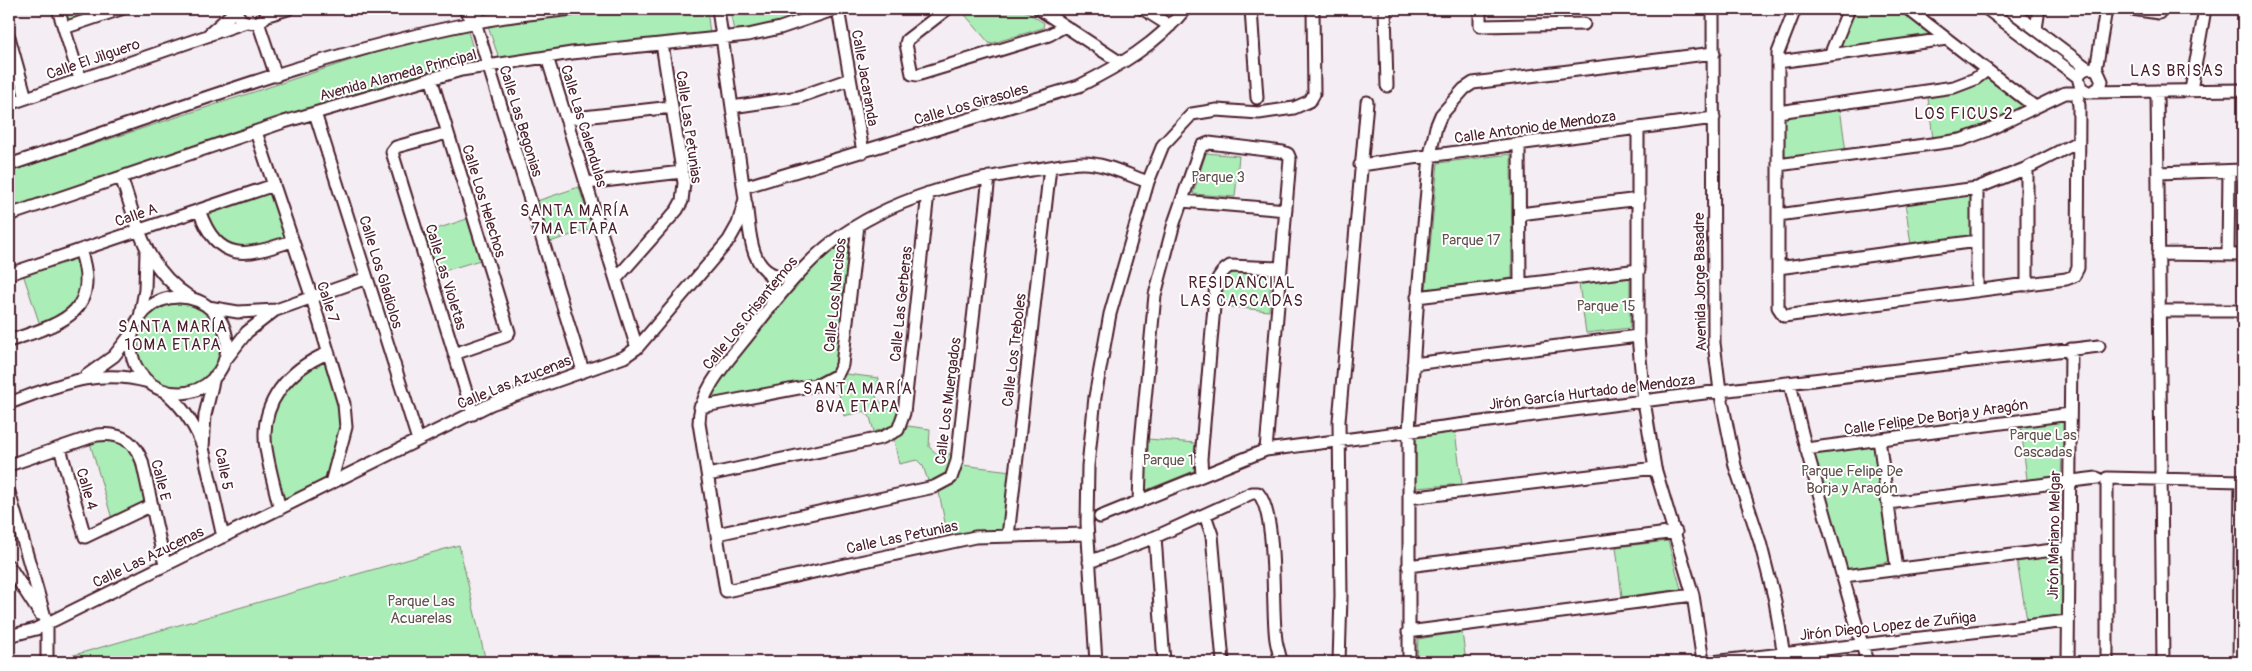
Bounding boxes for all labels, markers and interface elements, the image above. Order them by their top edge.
street label: Calle Jacaranda [847,28,882,128]
street label: Calle El Jilguero [44,35,142,84]
street label: Avenida Alameda Principal [317,45,479,106]
district label: LAS BRISAS [2130,61,2224,81]
street label: Calle Las Begonias [495,63,547,179]
street label: Calle Las Calendulas [556,63,611,190]
street label: Calle Las Petunias [671,70,706,185]
street label: Calle Los Girasoles [912,79,1031,130]
district label: LOS FICUS 2 [1914,104,2014,124]
street label: Calle Antonio de Mendoza [1453,107,1617,148]
street label: Calle Los Helechos [457,142,510,260]
park label: Parque 3 [1191,168,1245,187]
street label: Calle A [112,199,160,232]
district label: SANTA MARÍA 7MA ETAPA [520,201,630,239]
street label: Avenida Jorge Basadre [1690,212,1711,352]
street label: Calle Los Gladiolos [354,213,407,331]
street label: Calle Las Violetas [420,222,471,333]
park label: Parque 17 [1441,231,1501,250]
street label: Calle Los Narcisos [820,237,851,353]
street label: Calle Las Gerberas [886,245,917,363]
street label: Calle Los Crisantemos [699,252,802,374]
district label: RESIDANCIAL LAS CASCADAS [1180,273,1304,311]
street label: Calle 7 [312,279,343,325]
street label: Calle Los Treboles [998,292,1031,408]
park label: Parque 15 [1576,297,1636,316]
district label: SANTA MARÍA 10MA ETAPA [118,317,228,355]
street label: Calle Los Muergados [931,336,966,466]
street label: Calle Las Azucenas [454,351,574,414]
street label: Jirón García Hurtado de Mendoza [1488,370,1696,415]
district label: SANTA MARÍA 8VA ETAPA [803,379,913,417]
street label: Calle Felipe De Borja y Aragón [1843,395,2029,440]
park label: Parque Las Cascadas [2009,426,2077,462]
street label: Calle 5 [210,447,237,492]
park label: Parque 1 [1142,451,1194,470]
street label: Calle E [146,458,175,503]
park label: Parque Felipe De Borja y Aragón [1801,462,1904,498]
street label: Calle 4 [71,466,102,513]
street label: Jirón Mariano Melgar [2044,470,2065,600]
street label: Calle Las Petunias [845,516,960,559]
street label: Calle Las Azucenas [90,522,207,593]
park label: Parque Las Acuarelas [387,592,455,628]
street label: Jirón Diego Lopez de Zuñiga [1799,608,1977,645]

